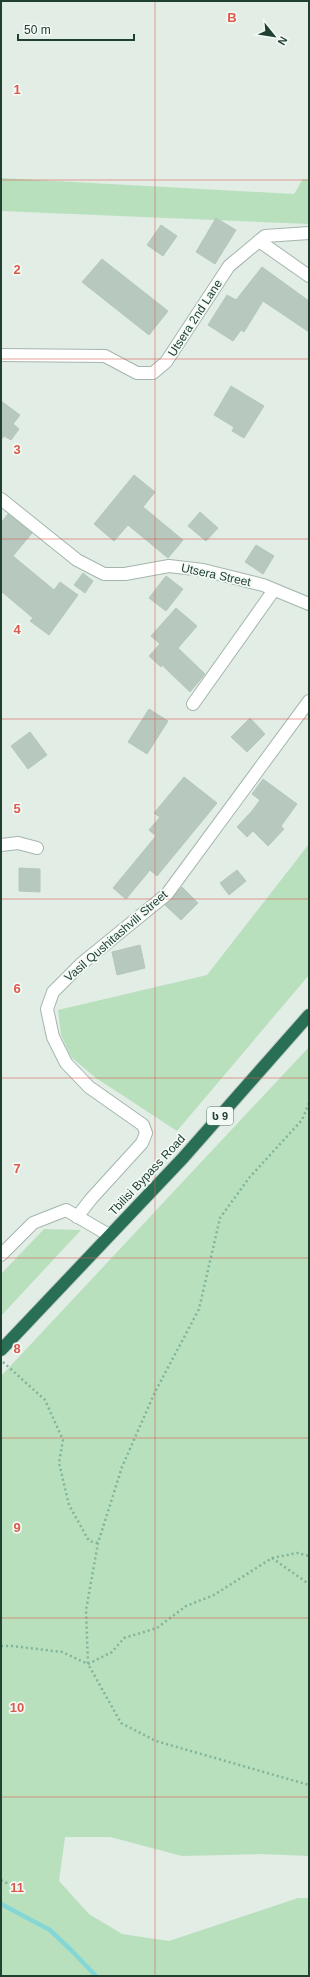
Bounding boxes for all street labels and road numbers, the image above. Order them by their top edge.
street label: Utsera 2nd Lane [165,277,225,359]
street label: Utsera Street [180,561,253,589]
street label: Vasil Qushitashvili Street [62,887,171,985]
road number: ს 9 [207,1107,233,1125]
street label: Tbilisi Bypass Road [106,1132,188,1218]

